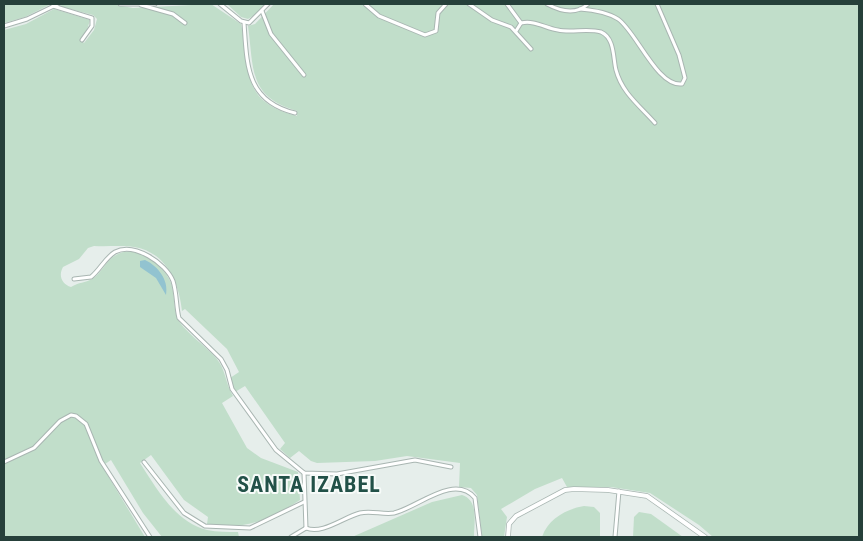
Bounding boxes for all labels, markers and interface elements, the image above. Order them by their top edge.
district label: SANTA IZABEL [237,472,381,497]

